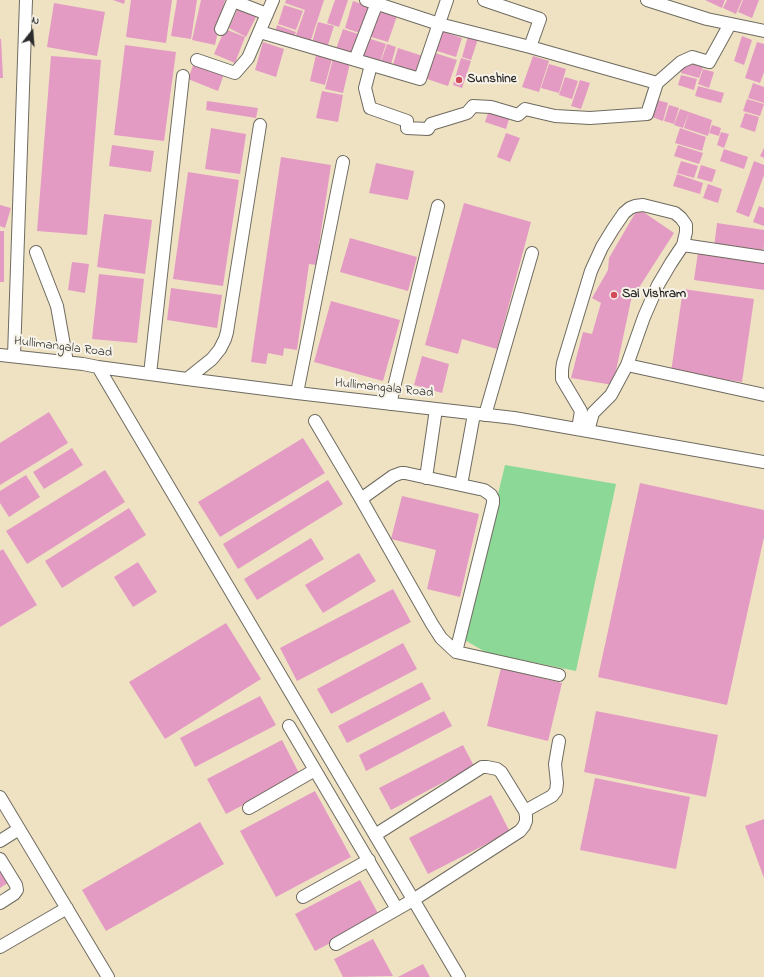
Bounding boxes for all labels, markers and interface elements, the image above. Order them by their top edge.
north arrow [12,12,52,52]
text: N [30,12,41,29]
place label: Sunshine [467,72,517,88]
marker: Sunshine [454,75,464,85]
place label: Sai Vishram [622,287,686,303]
marker: Sai Vishram [609,290,619,300]
street label: Hullimangala Road [13,334,113,362]
street label: Hullimangala Road [334,376,434,402]

